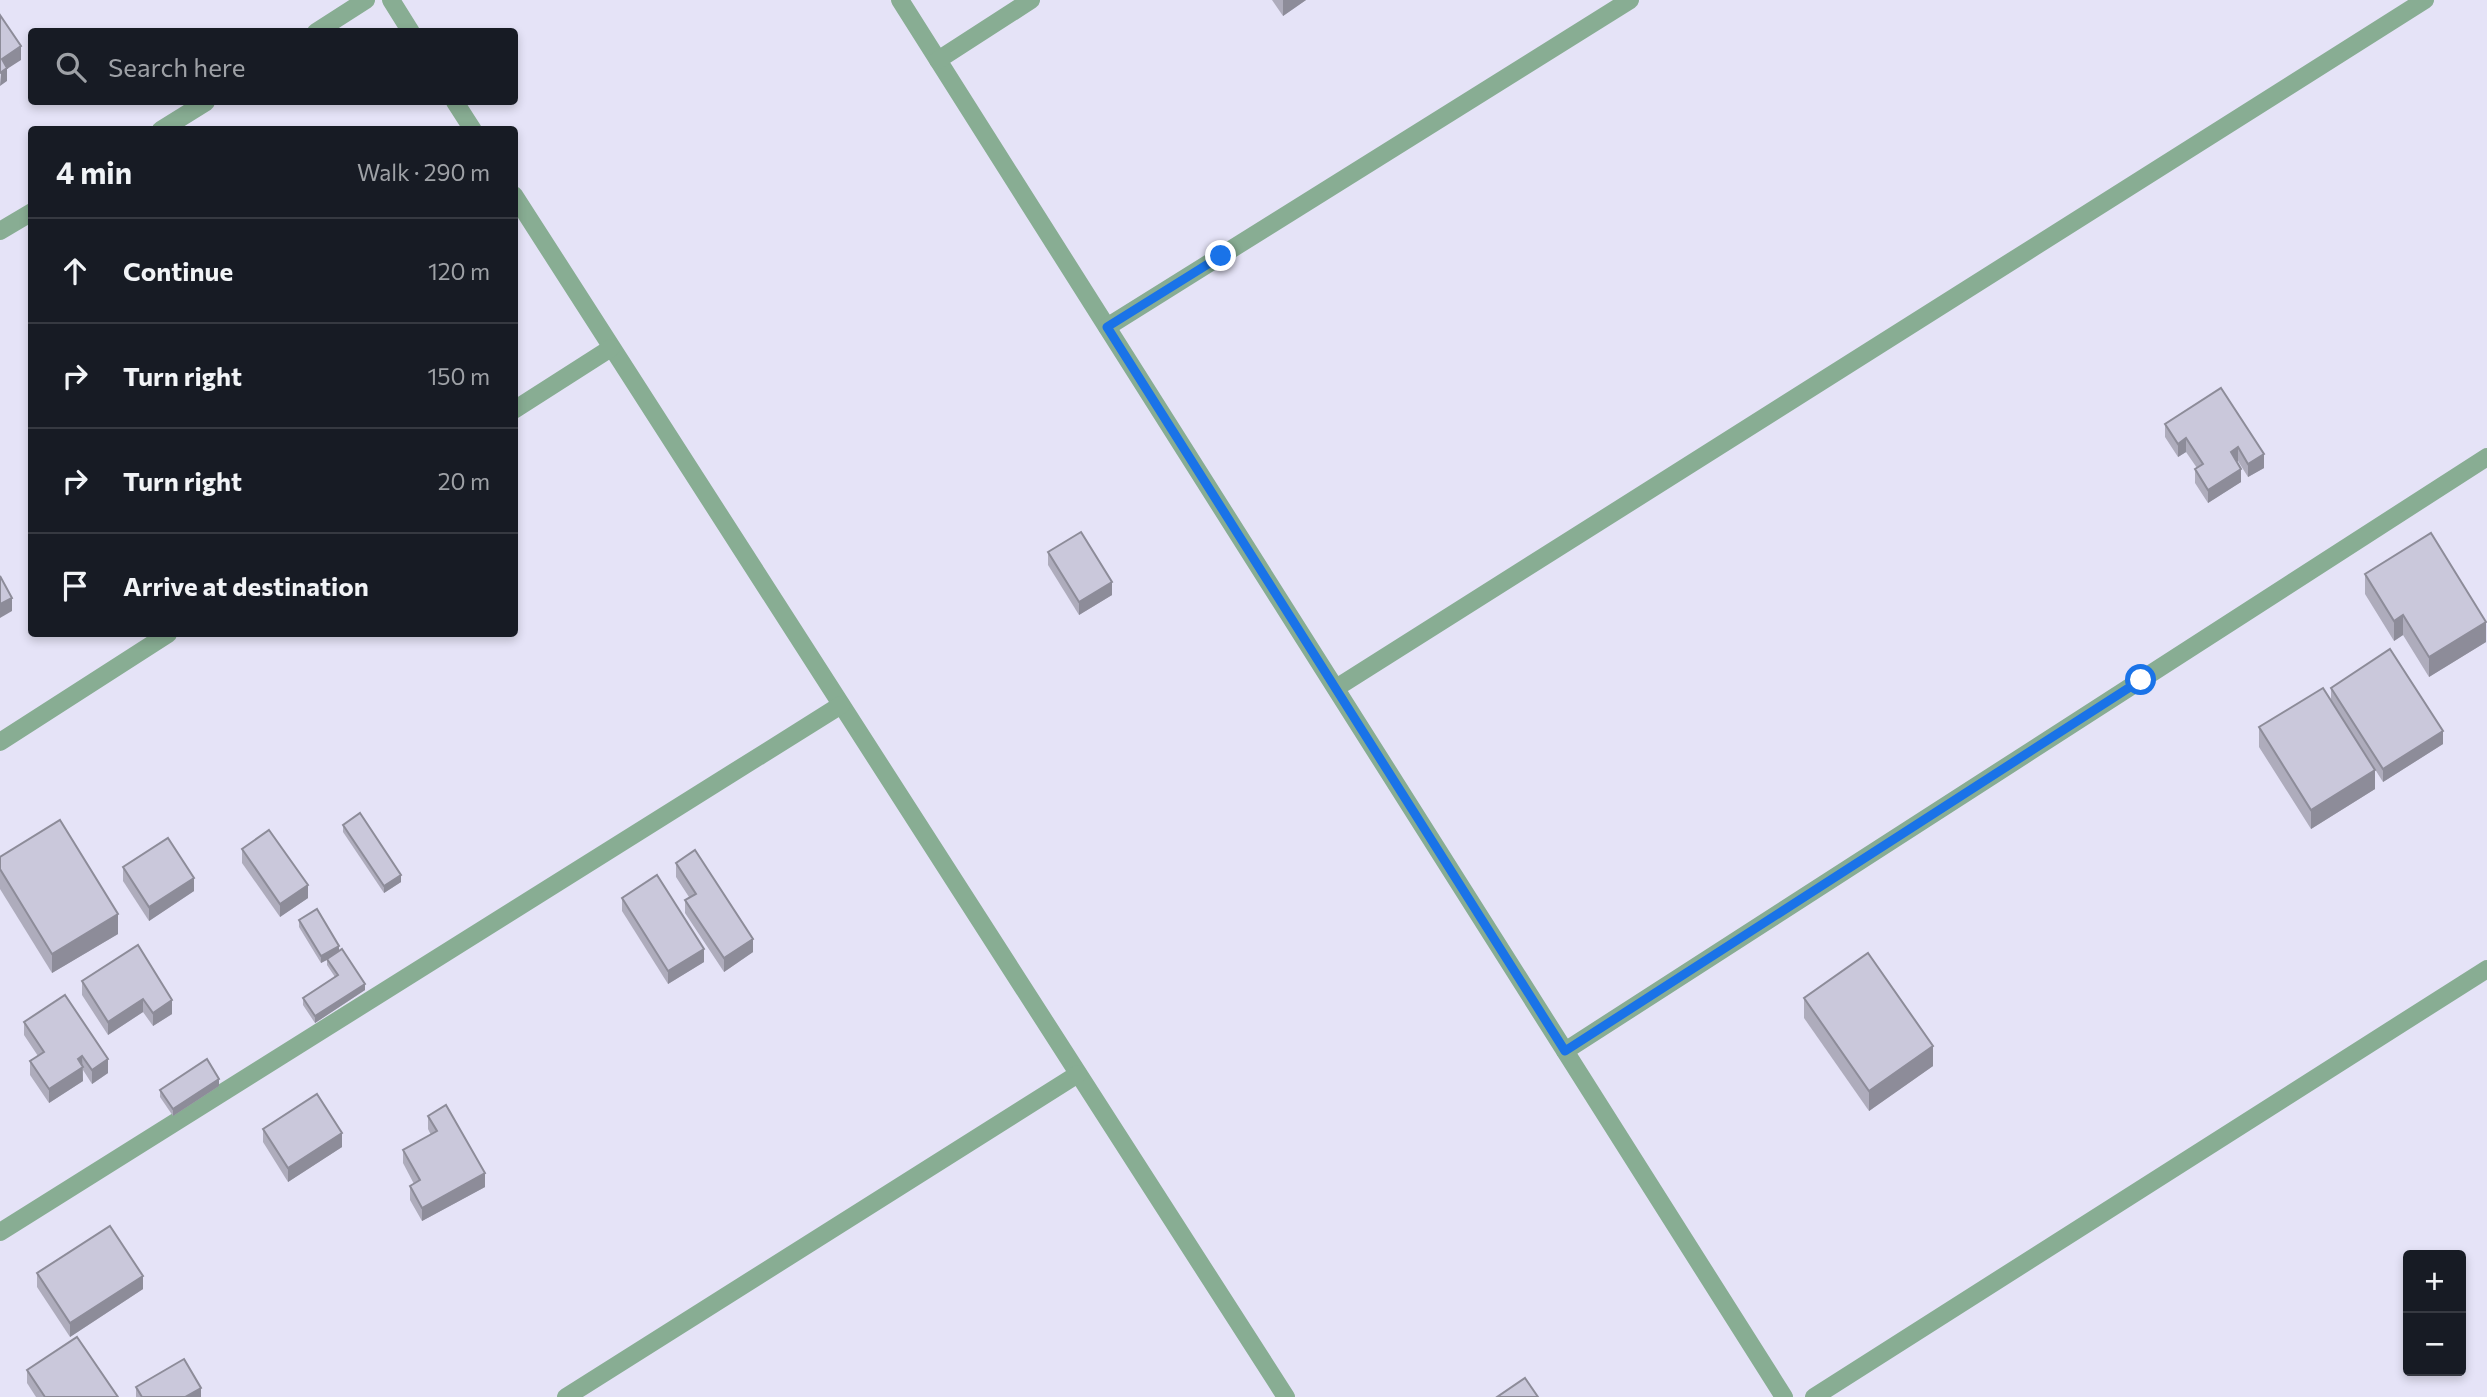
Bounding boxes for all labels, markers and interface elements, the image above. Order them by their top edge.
search box [28,28,518,105]
icon: search [52,48,90,86]
text: Search here [108,51,246,82]
text: 4 min [56,153,132,190]
text: Walk · 290 m [357,158,490,186]
route end [1205,240,1236,271]
icon: ahead [56,252,94,290]
text: Continue [123,255,233,286]
text: 120 m [428,257,490,285]
icon: right [56,357,94,395]
text: Turn right [123,360,242,391]
text: 150 m [427,362,490,390]
icon: right [56,462,94,500]
text: Turn right [123,465,242,496]
text: 20 m [438,467,490,495]
icon: arrive [56,567,94,605]
text: Arrive at destination [123,570,369,601]
route start [2125,664,2156,695]
map controls [2403,1250,2466,1376]
button: + [2403,1250,2466,1313]
button: − [2403,1313,2466,1376]

